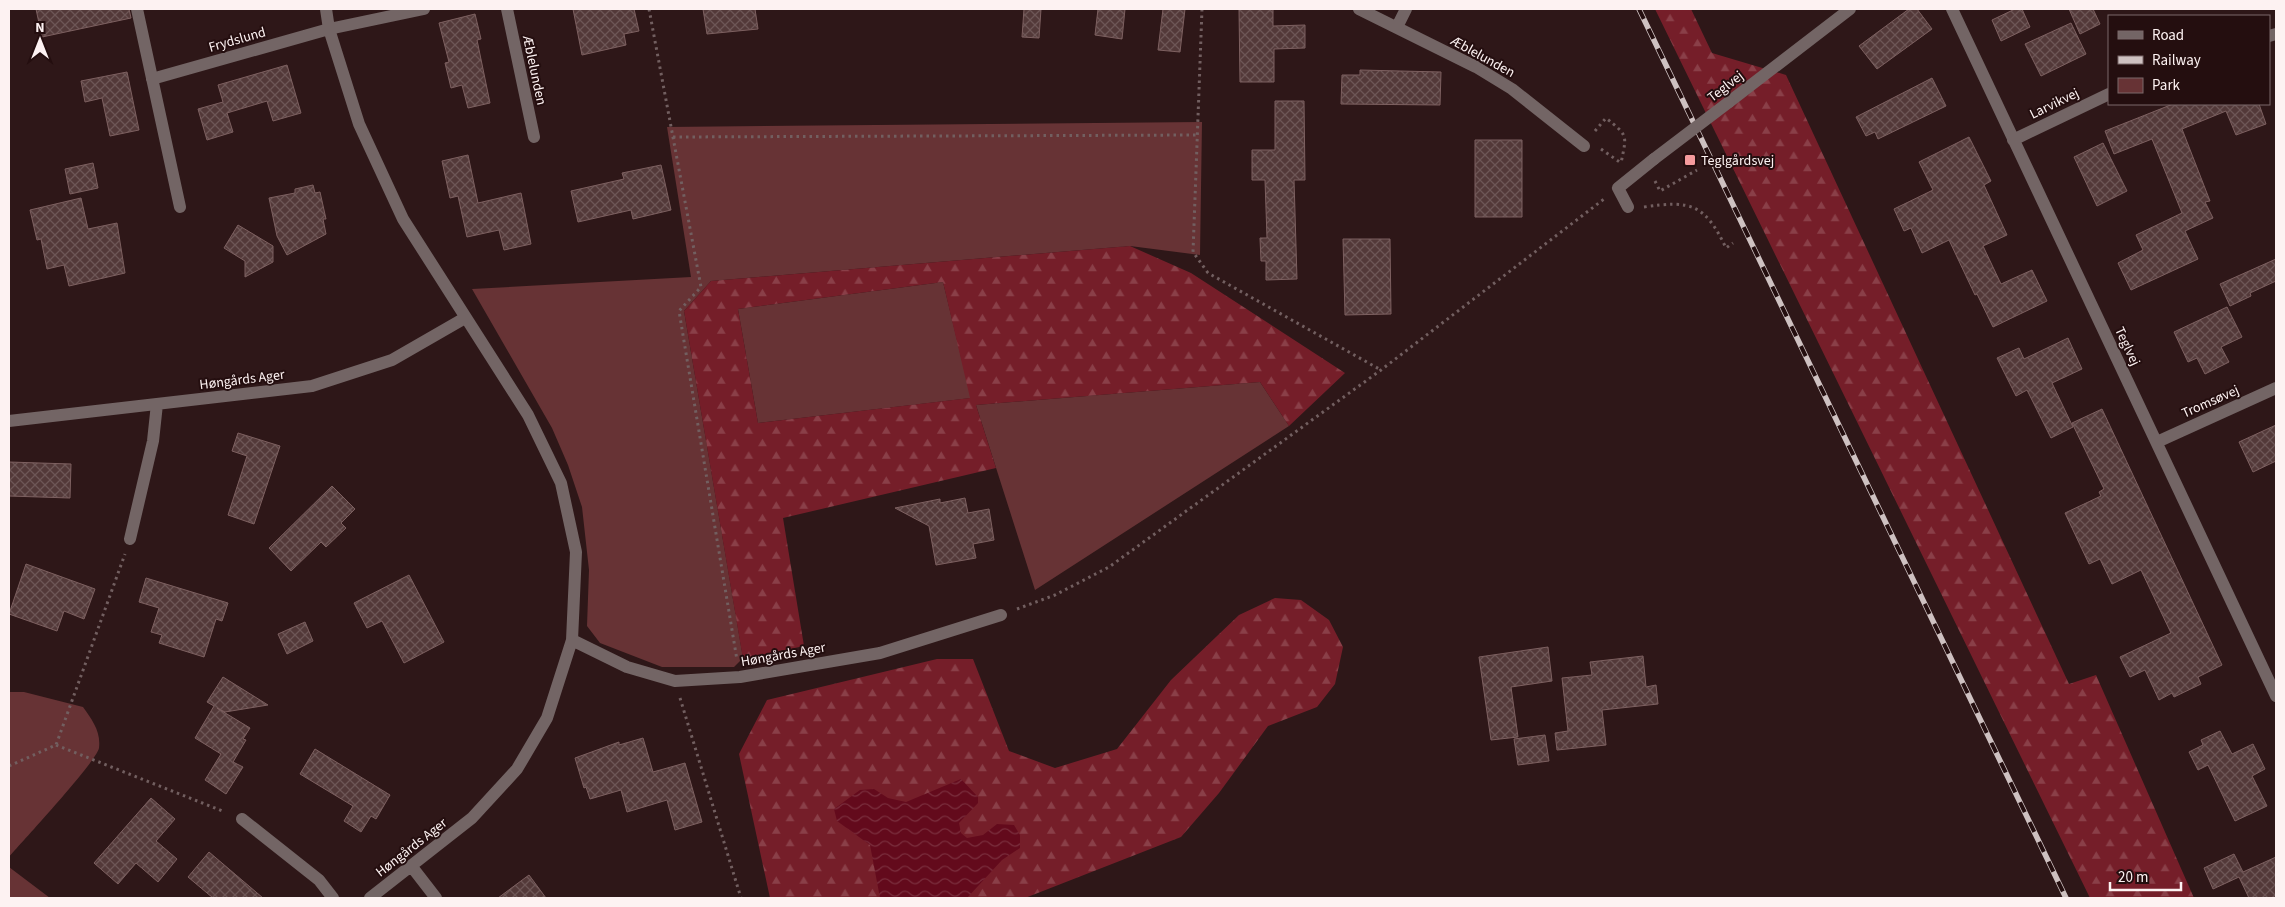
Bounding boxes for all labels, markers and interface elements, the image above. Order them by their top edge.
north arrow [15,15,65,65]
legend [2108,15,2270,105]
text: N [35,18,45,38]
street label: Frydslund [206,22,268,58]
text: Road [2152,25,2184,46]
street label: Æblelunden [1447,31,1518,83]
street label: Æblelunden [517,33,551,107]
text: Railway [2152,50,2201,71]
street label: Teglvej [1703,66,1748,107]
text: Park [2152,75,2181,96]
street label: Larvikvej [2026,83,2083,124]
place label: Teglgårdsvej [1701,151,1774,171]
marker: Teglgårdsvej [1683,153,1697,167]
street label: Teglvej [2109,324,2145,369]
street label: Høngårds Ager [198,365,286,395]
street label: Tromsøvej [2178,380,2242,423]
street label: Høngårds Ager [739,638,827,672]
street label: Høngårds Ager [372,813,452,882]
scale bar [2110,860,2181,892]
text: 20 m [2118,867,2148,888]

